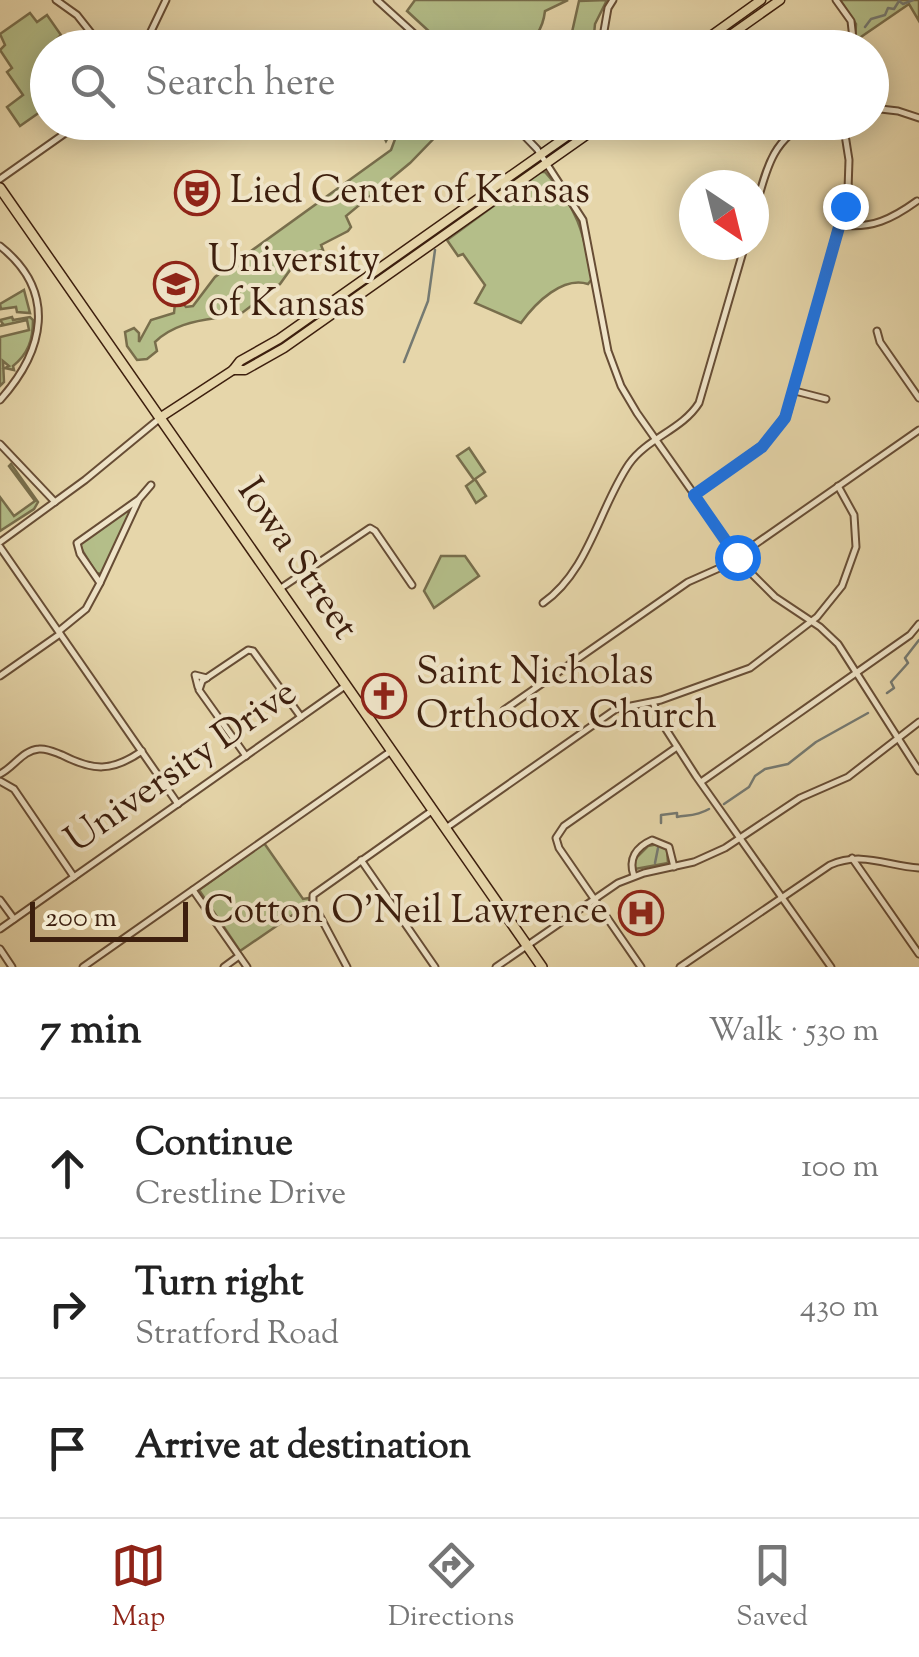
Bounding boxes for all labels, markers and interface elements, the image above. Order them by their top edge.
search box [30,30,889,140]
icon: search [65,58,120,113]
text: Search here [145,58,336,112]
place label: Lied Center of Kansas [230,166,590,220]
theatre icon: Lied Center of Kansas [174,170,220,216]
north arrow [679,170,769,260]
route end [823,184,869,230]
place label: University of Kansas [208,235,380,333]
school or university icon: University of Kansas [153,261,199,307]
street label: Iowa Street [222,469,370,651]
route start [715,535,761,581]
place label: Saint Nicholas Orthodox Church [416,647,717,745]
street label: University Drive [55,668,309,868]
church icon: Saint Nicholas Orthodox Church [361,673,407,719]
place label: Cotton O'Neil Lawrence [204,886,608,940]
hospital icon: Cotton O'Neil Lawrence [618,890,664,936]
scale bar [30,897,188,941]
text: 200 m [45,899,117,939]
text: 7 min [40,1002,141,1062]
text: Walk · 530 m [708,1009,879,1055]
text: Continue [135,1118,293,1172]
icon: ahead [40,1141,95,1196]
text: 100 m [801,1145,879,1191]
text: Crestline Drive [135,1172,346,1218]
text: Turn right [135,1258,303,1312]
icon: right [40,1281,95,1336]
text: 430 m [800,1285,879,1331]
text: Stratford Road [135,1312,339,1358]
icon: arrive [40,1421,95,1476]
text: Arrive at destination [135,1421,471,1475]
tab: Map [111,1538,166,1638]
tab: Directions [388,1538,514,1638]
tab: Saved [736,1538,808,1638]

